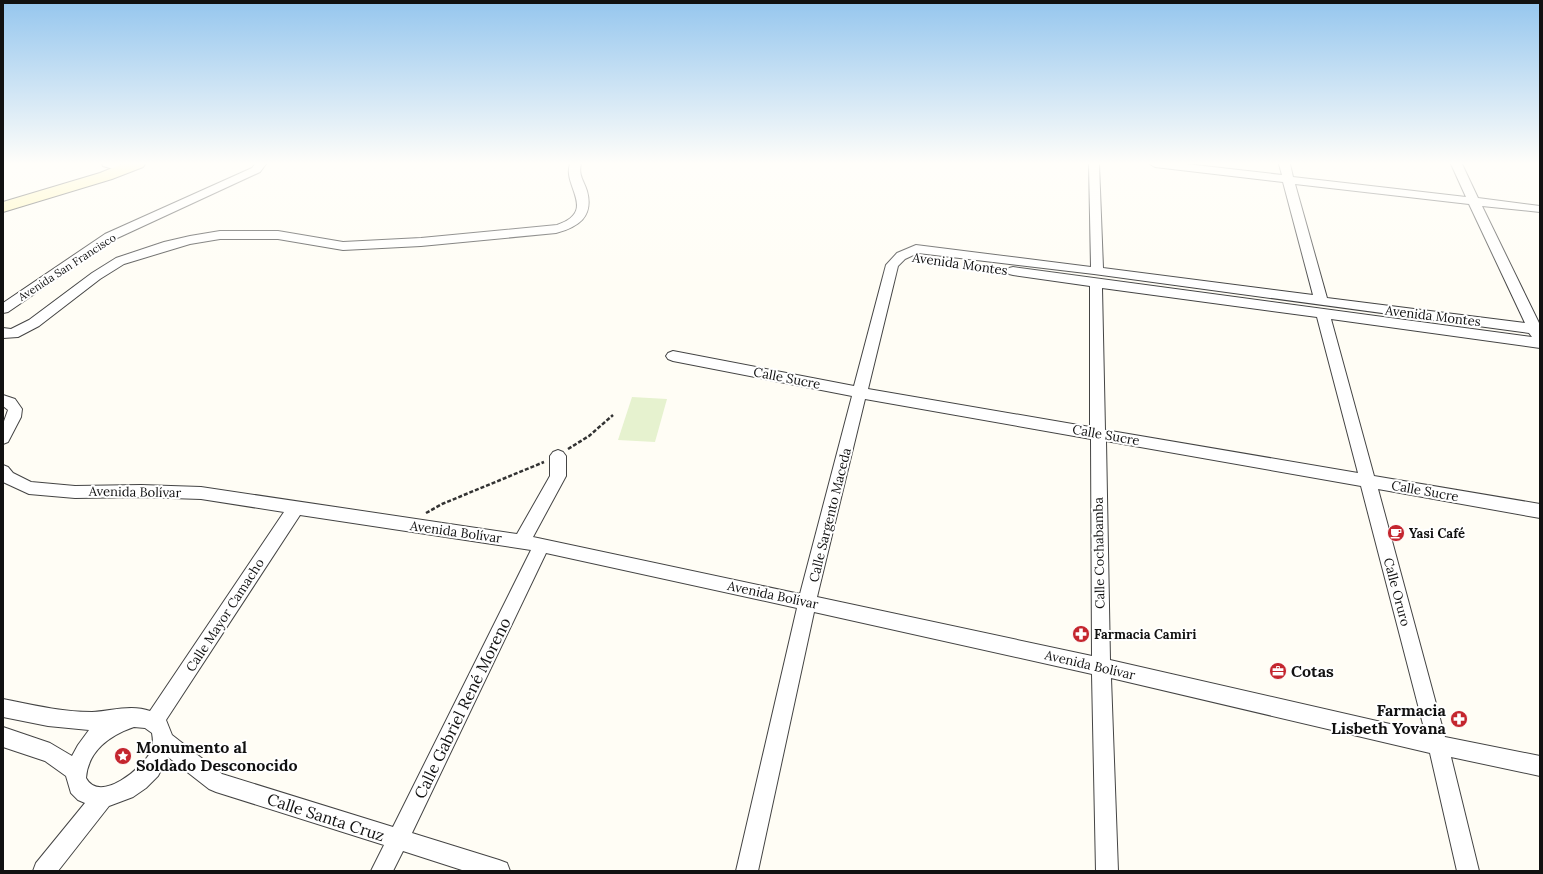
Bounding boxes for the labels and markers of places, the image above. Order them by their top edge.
cafe icon: Yasi Café [1386,523,1406,543]
place label: Yasi Café [1409,525,1465,542]
pharmacy icon: Farmacia Camiri [1071,624,1091,644]
place label: Farmacia Camiri [1094,626,1196,643]
office icon: Cotas [1268,661,1288,681]
place label: Cotas [1291,661,1334,681]
place label: Farmacia Lisbeth Yovana [1331,700,1447,738]
pharmacy icon: Farmacia Lisbeth Yovana [1449,709,1469,729]
place label: Monumento al Soldado Desconocido [136,737,298,775]
place icon: Monumento al Soldado Desconocido [113,746,133,766]

